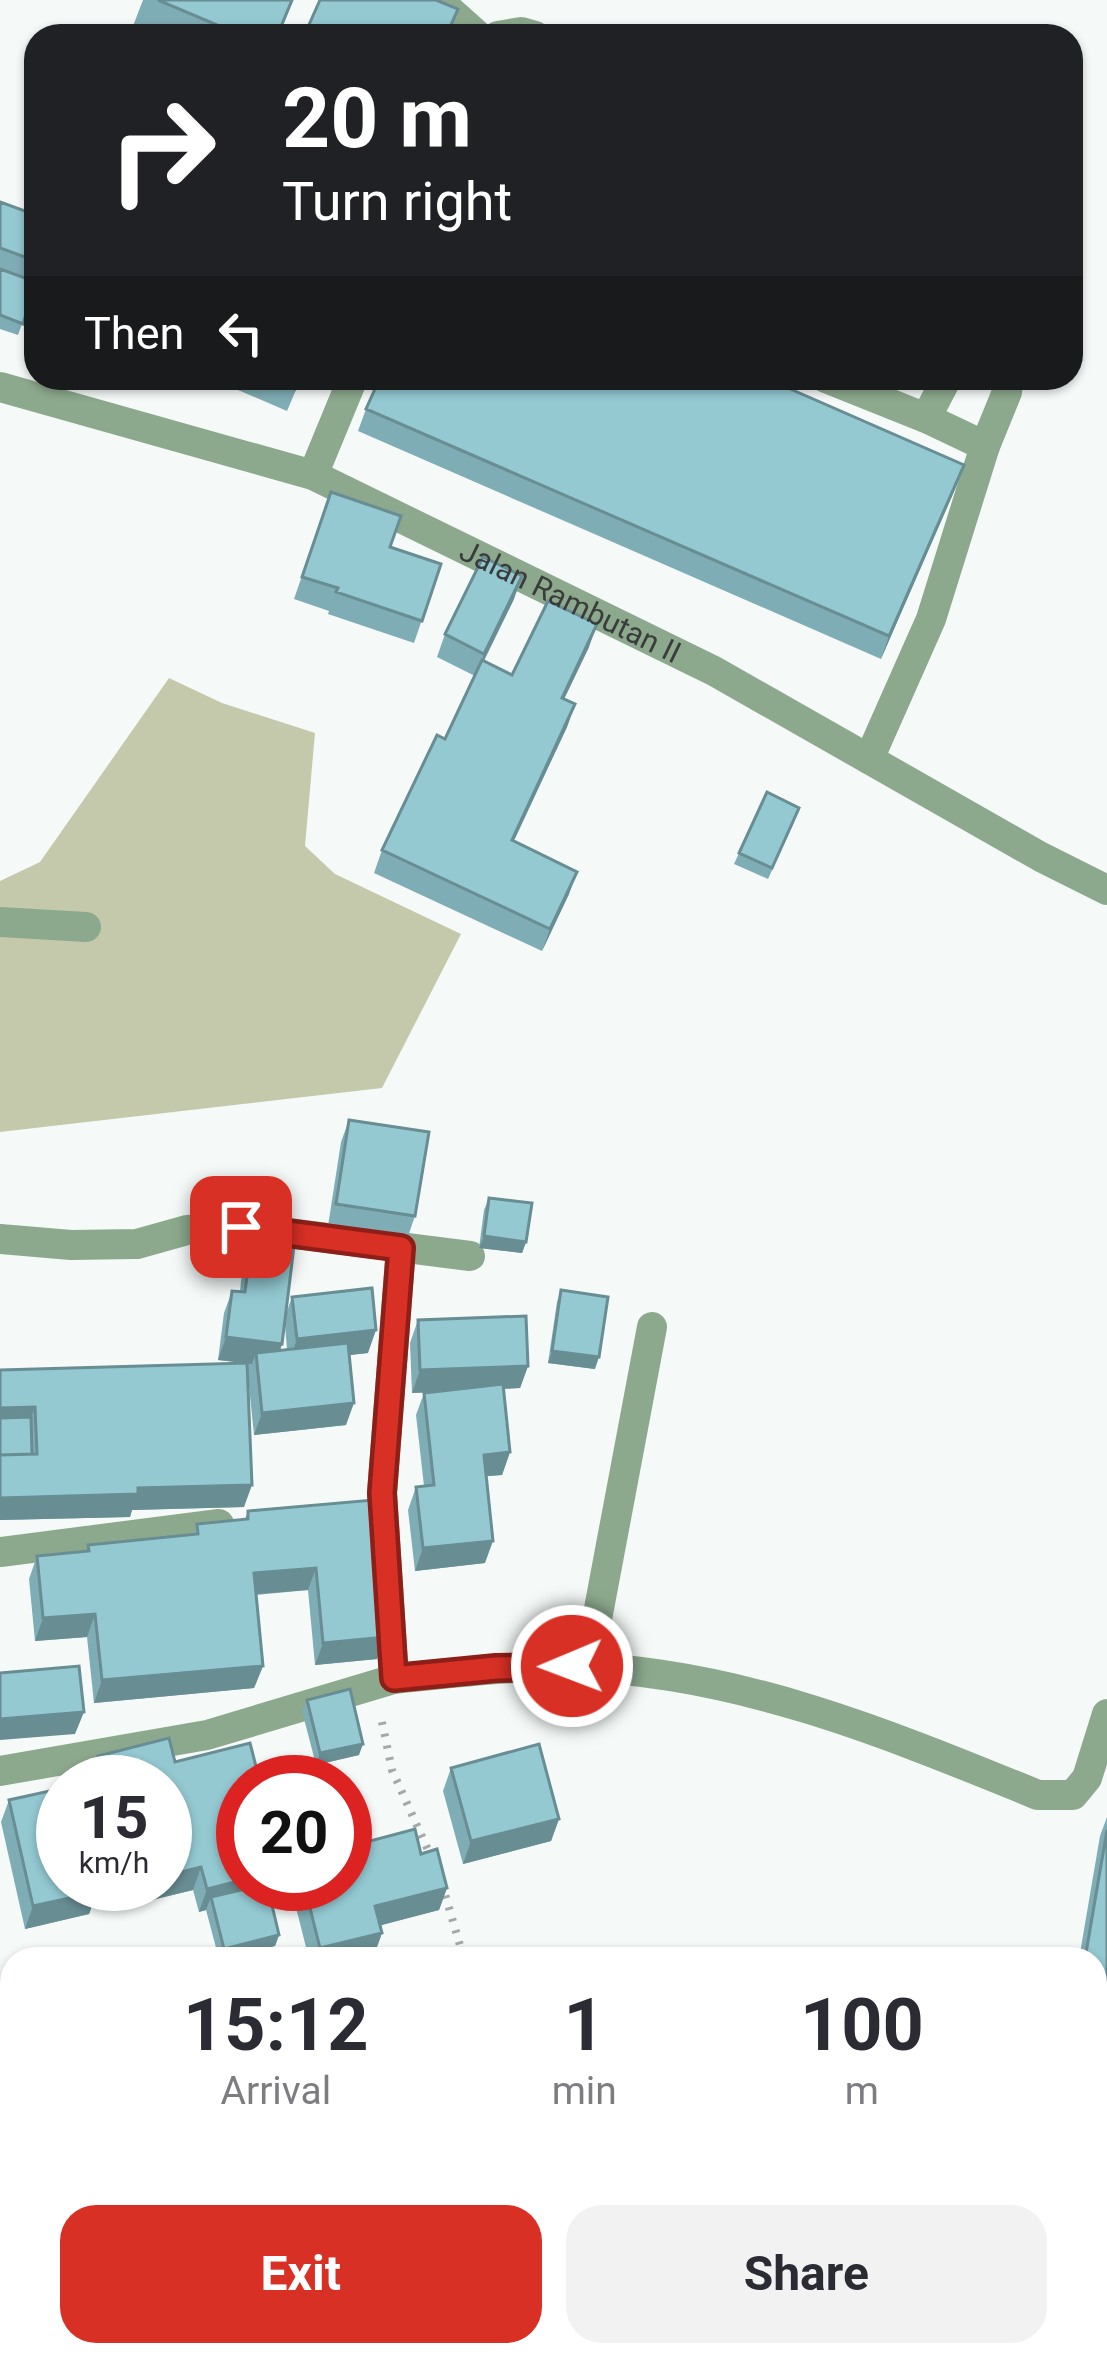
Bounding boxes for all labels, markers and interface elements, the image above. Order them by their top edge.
text: 20 m [282,69,472,168]
icon: right [84,72,240,228]
text: Turn right [282,170,512,233]
icon: left [208,300,274,366]
text: Then [84,307,184,360]
street label: Jalan Rambutan II [455,532,687,670]
pin [190,1176,292,1278]
icon: arrive [208,1194,274,1260]
position arrow [509,1603,635,1729]
speed limit sign: 20 [216,1755,372,1911]
text: 15 [80,1782,148,1853]
text: km/h [79,1845,149,1880]
text: 15:12 [183,1983,369,2068]
text: 1 [564,1983,605,2068]
text: 100 [800,1983,924,2068]
text: Arrival [220,2068,331,2114]
text: min [552,2068,617,2114]
text: m [845,2068,879,2114]
button: Exit [60,2205,542,2343]
button: Share [566,2205,1047,2343]

